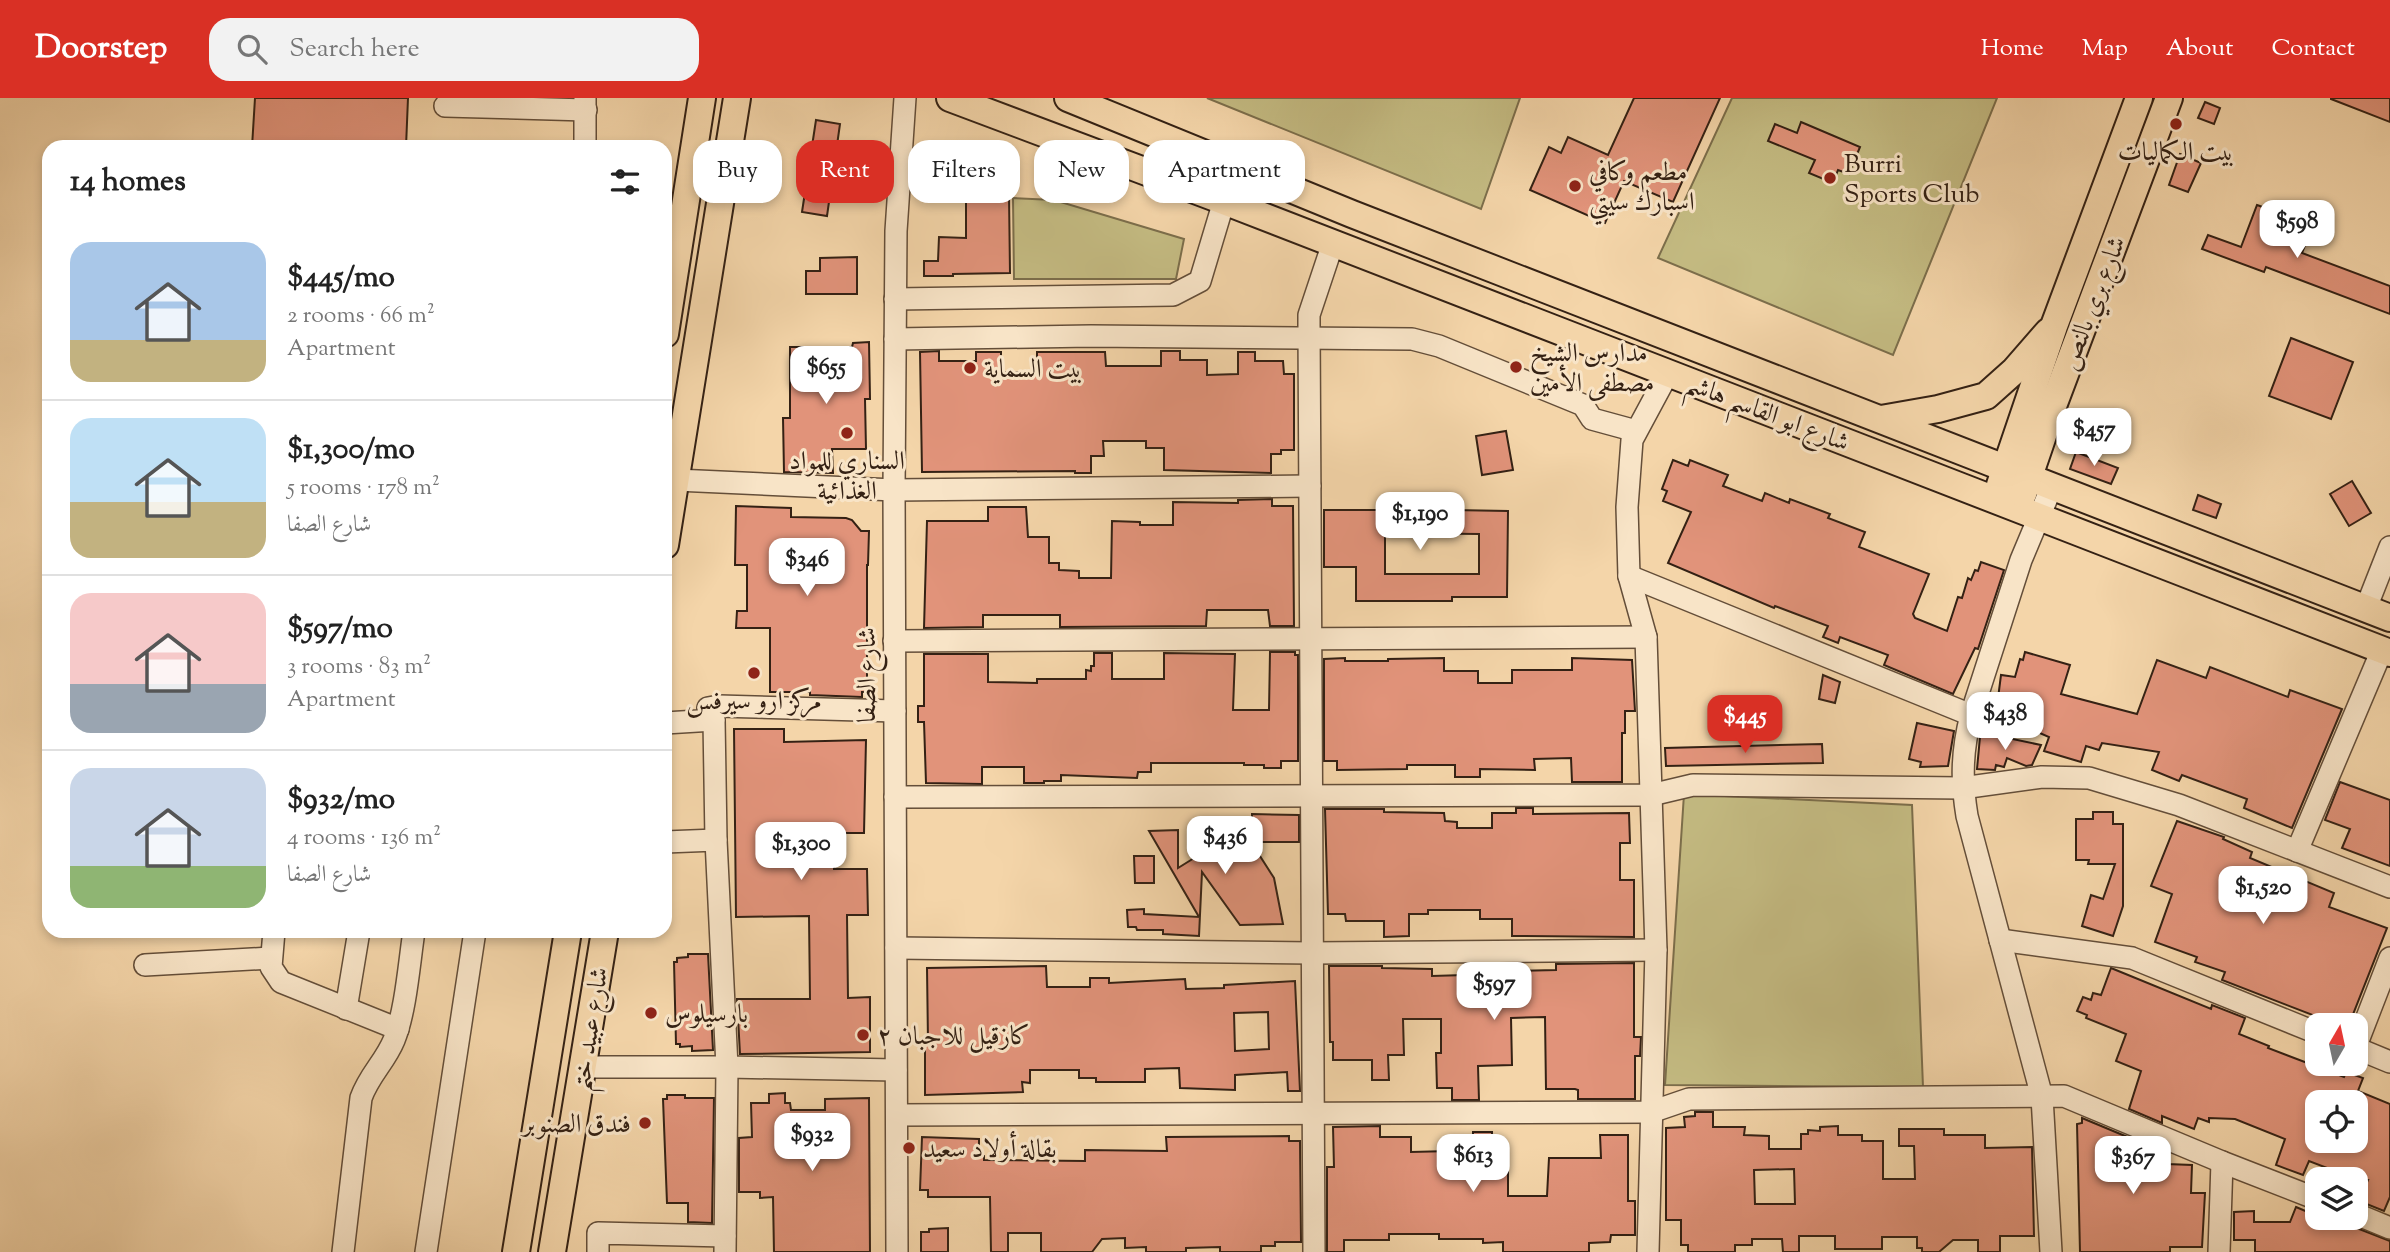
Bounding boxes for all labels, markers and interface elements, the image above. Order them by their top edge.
search box [209,18,699,81]
text: Doorstep [35,25,167,73]
icon: search [233,30,271,68]
text: Search here [289,31,420,68]
text: Home [1981,32,2044,66]
text: Map [2082,32,2128,66]
text: About [2166,32,2233,66]
text: Contact [2271,32,2355,66]
marker: بيت الكماليات [2168,116,2184,132]
place label: بيت الكماليات [2118,135,2234,172]
chip: Buy [693,140,782,203]
chip: Rent [796,140,894,203]
chip: Filters [908,140,1020,203]
chip: New [1034,140,1129,203]
chip: Apartment [1143,140,1305,203]
place label: Burri Sports Club [1844,147,1979,214]
place label: مطعم وكافي اسبارك سيتي [1589,155,1695,225]
text: 14 homes [70,161,186,204]
icon: filters [606,163,644,201]
marker: Burri Sports Club [1822,170,1838,186]
marker: مطعم وكافي اسبارك سيتي [1567,178,1583,194]
pin: $598 [2256,200,2338,260]
text: $598 [2276,206,2318,239]
street label: شارع بري بالنص [2052,231,2138,377]
text: $445/mo [287,257,395,300]
icon: home [126,270,210,354]
text: 2 rooms · 66 m² [287,300,435,333]
text: Apartment [287,333,396,366]
place label: مدارس الشيخ مصطفى الأمين [1530,336,1654,403]
pin: $655 [785,346,867,406]
text: $655 [806,352,846,385]
place label: بيت السماية [984,352,1083,389]
marker: مدارس الشيخ مصطفى الأمين [1508,359,1524,375]
marker: بيت السماية [962,360,978,376]
street label: شارع ابو القاسم هاشم [1678,366,1854,467]
pin: $457 [2053,408,2135,468]
text: $457 [2072,414,2116,447]
marker: السناري للمواد الغذائية [839,425,855,441]
text: $1,300/mo [287,429,415,472]
place label: السناري للمواد الغذائية [789,444,905,511]
icon: home [126,446,210,530]
text: 5 rooms · 178 m² [287,472,440,505]
pin: $1,190 [1363,492,1477,552]
text: $1,190 [1392,498,1448,531]
text: شارع الصفا [287,509,371,542]
pin: $346 [766,538,848,598]
text: $346 [785,544,829,577]
text: $597/mo [287,608,393,651]
icon: home [126,621,210,705]
street label: شارع الصفا [850,627,888,723]
text: 3 rooms · 83 m² [287,651,431,684]
marker: مركز ارو سيرفس [746,665,762,681]
text: Apartment [287,684,396,717]
place label: مركز ارو سيرفس [686,684,822,721]
pin: $438 [1964,692,2046,752]
pin: $445 [1704,696,1786,755]
text: $438 [1983,698,2027,731]
text: $445 [1723,701,1767,734]
text: $932/mo [287,779,395,822]
icon: home [126,796,210,880]
pin: $436 [1184,816,1266,876]
text: 4 rooms · 136 m² [287,822,441,855]
pin: $1,300 [744,822,858,882]
text: $436 [1203,822,1247,855]
text: $1,300 [771,828,831,861]
text: شارع الصفا [287,859,371,892]
pin: $1,520 [2206,866,2320,926]
text: $1,520 [2234,872,2292,905]
pin: $597 [1453,962,1535,1022]
street label: شارع عبيد ختم [563,965,624,1095]
text: $597 [1473,968,1515,1001]
place label: بارسيلوس [665,997,748,1034]
marker: بارسيلوس [643,1005,659,1021]
north arrow [2305,1013,2368,1076]
map controls [2305,1013,2368,1230]
place label: كازقيل للاجبان ٢ [877,1019,1030,1056]
marker: كازقيل للاجبان ٢ [855,1027,871,1043]
button: locate [2305,1090,2368,1153]
place label: فندق الصنوبر [520,1107,631,1144]
pin: $932 [771,1114,853,1173]
marker: فندق الصنوبر [637,1115,653,1131]
text: $932 [790,1119,834,1152]
place label: بقالة أولاد سعيد [923,1131,1057,1169]
pin: $613 [1432,1134,1514,1194]
pin: $367 [2092,1136,2174,1196]
marker: بقالة أولاد سعيد [901,1140,917,1156]
text: $613 [1453,1140,1493,1173]
text: $367 [2111,1142,2155,1175]
button: layers [2305,1167,2368,1230]

